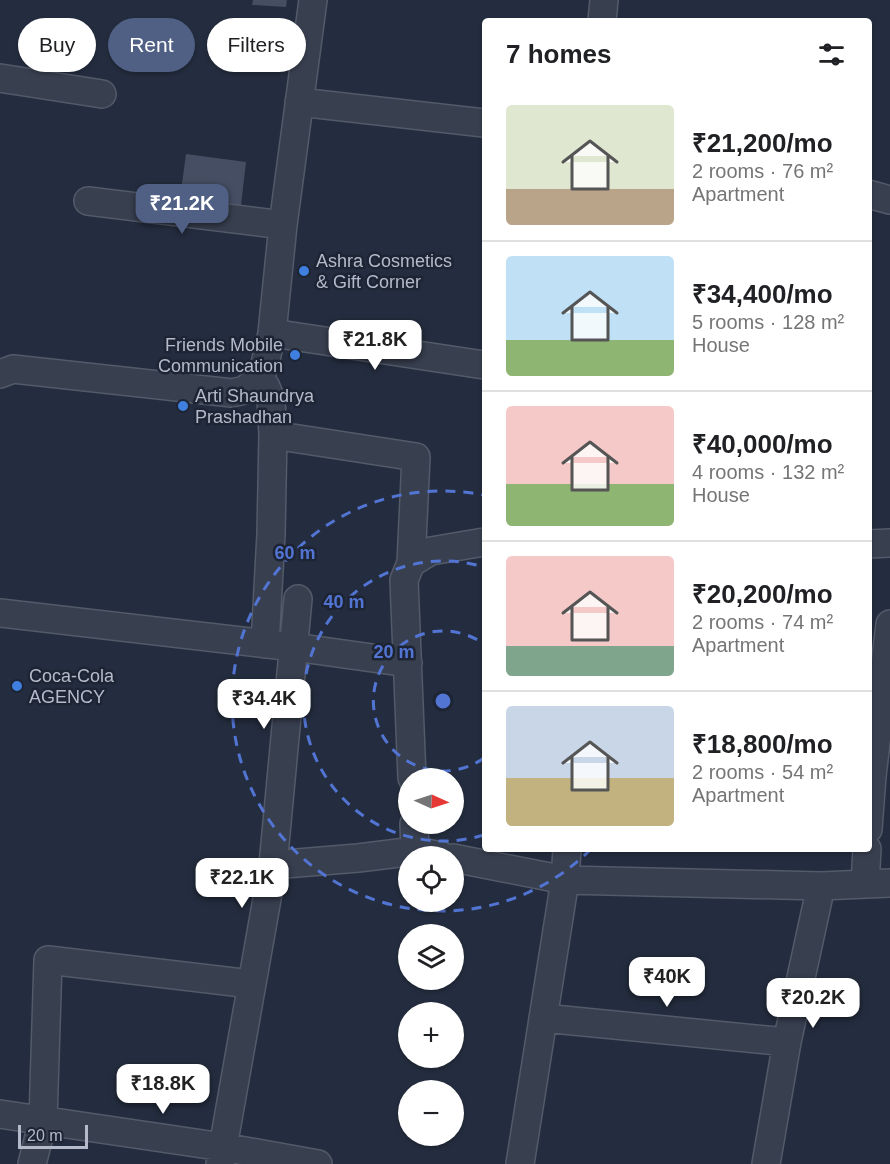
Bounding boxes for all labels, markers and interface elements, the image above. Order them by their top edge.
chip: Buy [18,18,96,72]
chip: Rent [108,18,195,72]
chip: Filters [207,18,306,72]
icon: filters [815,38,848,71]
text: 7 homes [506,39,612,69]
text: ₹21,200/mo [692,128,833,158]
icon: home [554,129,626,201]
text: 2 rooms · 76 m² [692,160,833,182]
text: Apartment [692,183,784,205]
pin: ₹21.2K [133,184,231,235]
text: ₹21.2K [150,192,214,214]
place label: Ashra Cosmetics & Gift Corner [316,251,452,292]
marker: Ashra Cosmetics & Gift Corner [297,264,311,278]
text: ₹34,400/mo [692,279,833,309]
icon: home [554,280,626,352]
text: 5 rooms · 128 m² [692,311,844,333]
pin: ₹21.8K [326,320,424,371]
text: ₹21.8K [343,328,407,350]
text: House [692,334,750,356]
place label: Friends Mobile Communication [158,335,283,376]
marker: Friends Mobile Communication [288,348,302,362]
place label: Arti Shaundrya Prashadhan [195,386,315,427]
marker: Arti Shaundrya Prashadhan [176,399,190,413]
text: ₹40,000/mo [692,429,833,459]
icon: home [554,430,626,502]
text: 4 rooms · 132 m² [692,461,844,483]
text: House [692,484,750,506]
text: 60 m [274,543,316,563]
text: ₹20,200/mo [692,579,833,609]
icon: home [554,580,626,652]
text: 40 m [323,592,365,612]
text: 2 rooms · 74 m² [692,611,833,633]
text: Apartment [692,634,784,656]
text: 20 m [373,642,415,662]
place label: Coca-Cola AGENCY [29,666,115,707]
marker: Coca-Cola AGENCY [10,679,24,693]
pin: ₹34.4K [215,679,313,730]
text: ₹34.4K [232,687,296,709]
centre of rings [433,691,453,711]
text: ₹18,800/mo [692,729,833,759]
icon: home [554,730,626,802]
text: 2 rooms · 54 m² [692,761,833,783]
north arrow [398,768,464,834]
map controls [398,768,464,1146]
text: Apartment [692,784,784,806]
button: locate [398,846,464,912]
pin: ₹22.1K [193,858,291,909]
text: ₹22.1K [210,866,274,888]
button: layers [398,924,464,990]
pin: ₹40K [631,957,703,1008]
text: ₹40K [643,965,691,987]
pin: ₹20.2K [764,978,862,1029]
text: ₹20.2K [781,986,845,1008]
button: + [398,1002,464,1068]
pin: ₹18.8K [114,1064,212,1115]
text: ₹18.8K [131,1072,195,1094]
button: − [398,1080,464,1146]
scale bar [18,1122,88,1150]
text: 20 m [27,1127,63,1144]

